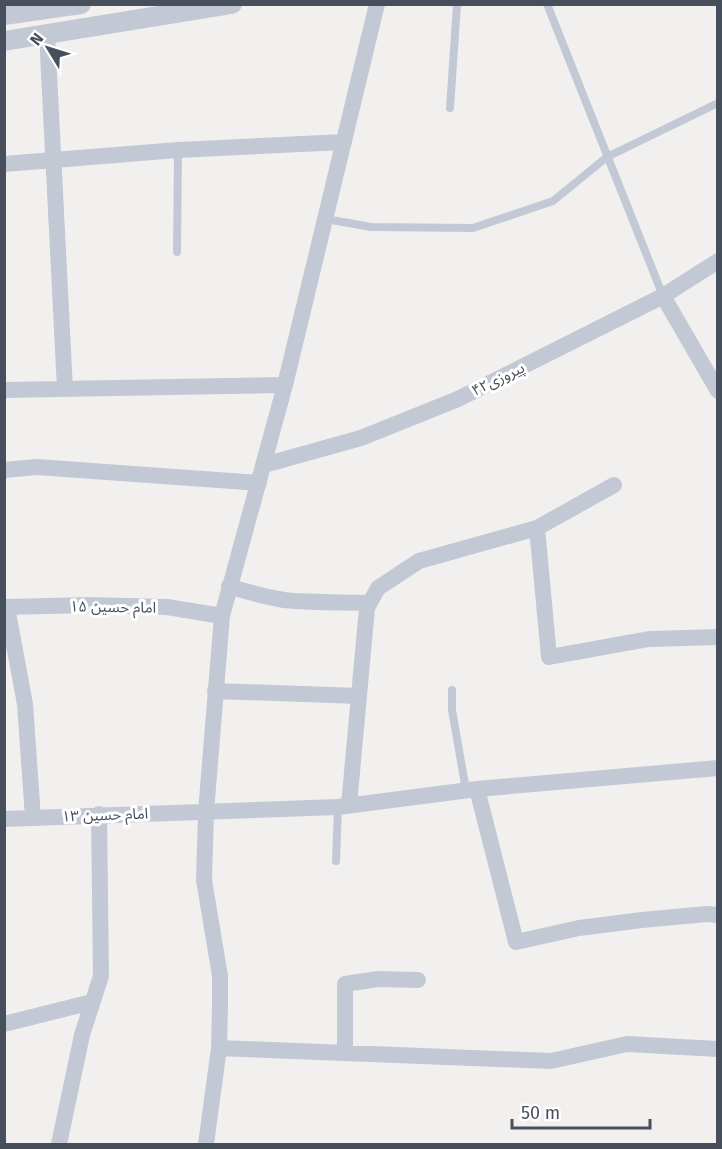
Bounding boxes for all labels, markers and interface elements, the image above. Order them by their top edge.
north arrow [18,18,78,78]
text: N [26,29,47,49]
street label: پیروزی۴۲ [469,358,528,401]
street label: امام حسین ۱۵ [70,597,156,619]
street label: امام حسین ۱۳ [62,804,149,827]
scale bar [512,1092,650,1130]
text: 50 m [521,1102,560,1124]

